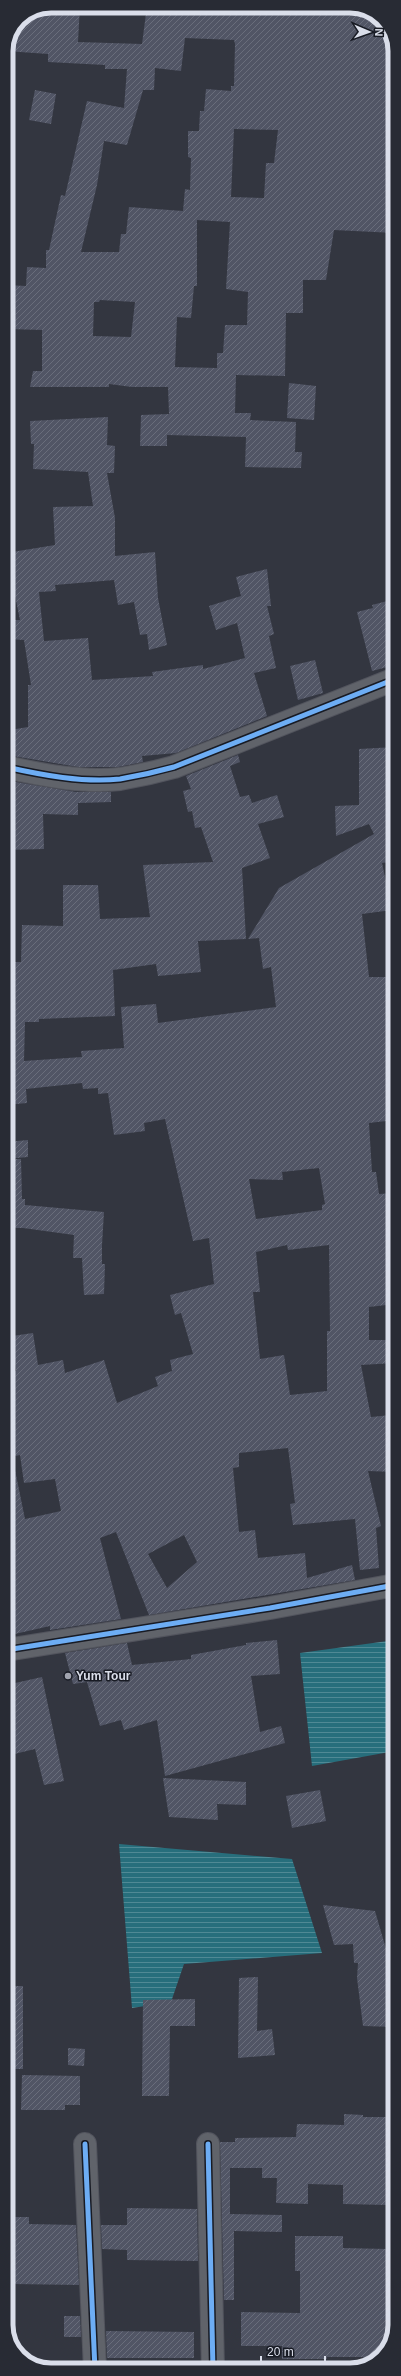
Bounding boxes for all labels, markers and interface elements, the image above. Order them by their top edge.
north arrow [349,12,389,52]
text: N [373,28,385,37]
place label: Yum Tour [76,1669,131,1683]
marker: Yum Tour [63,1671,73,1681]
scale bar [261,2338,325,2364]
text: 20 m [267,2345,294,2359]

